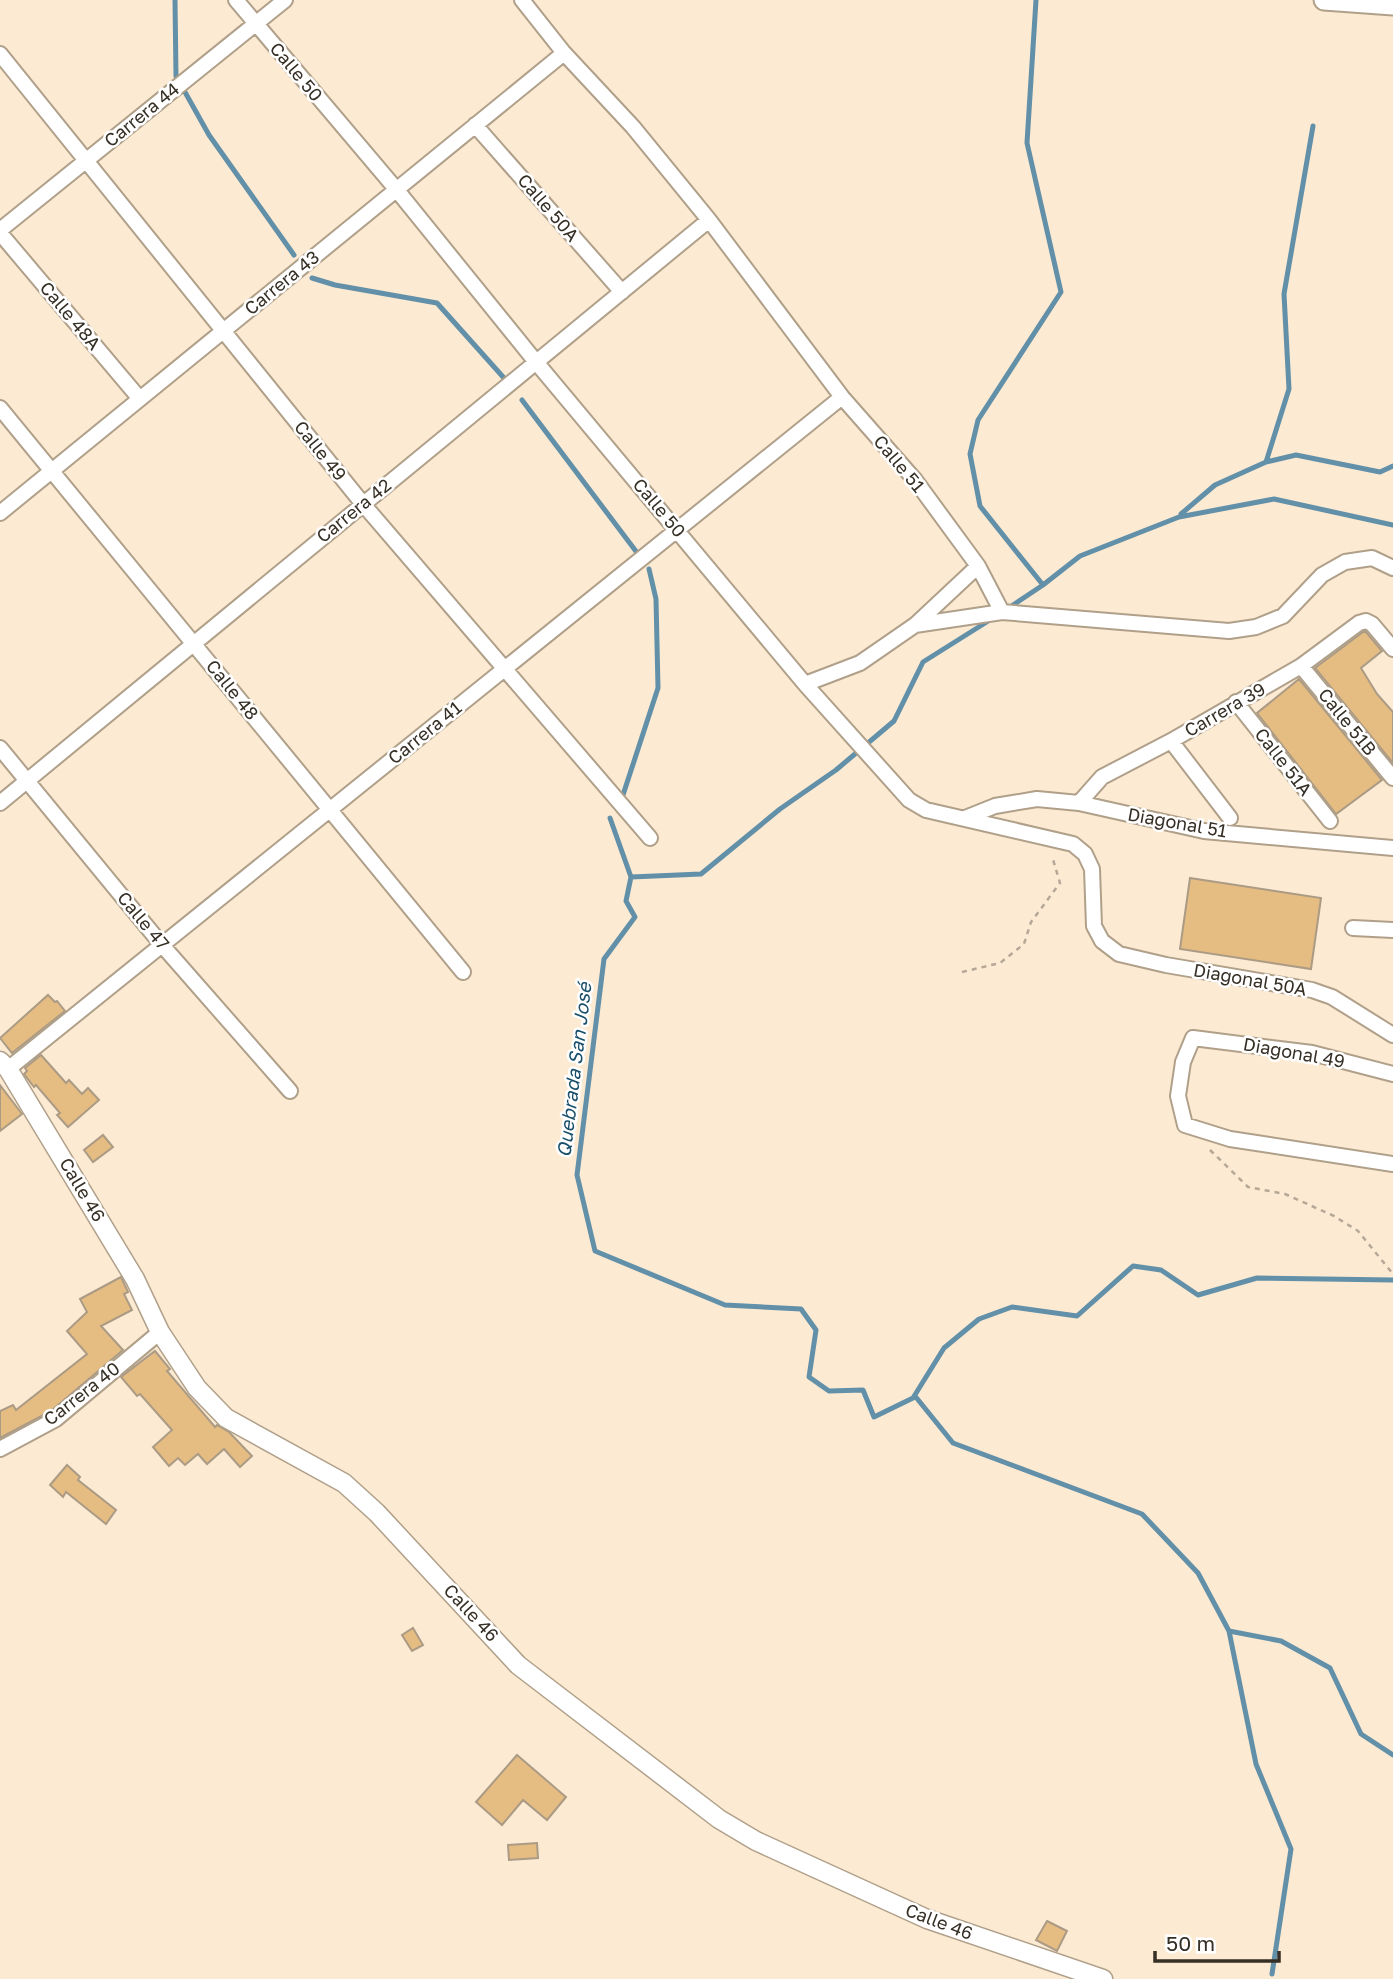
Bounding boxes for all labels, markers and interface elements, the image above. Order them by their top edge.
street label: Calle 50 [266,37,328,105]
street label: Carrera 44 [99,77,183,151]
street label: Calle 50A [513,169,584,246]
street label: Carrera 43 [240,245,323,319]
street label: Calle 48A [36,277,106,354]
street label: Calle 49 [290,416,352,485]
street label: Calle 51 [870,430,930,497]
street label: Carrera 42 [312,473,395,547]
street label: Calle 50 [629,473,691,541]
street label: Calle 48 [202,655,264,724]
street label: Carrera 39 [1180,677,1269,741]
street label: Calle 51B [1314,683,1381,759]
street label: Carrera 41 [383,696,466,768]
street label: Calle 51A [1251,723,1317,800]
street label: Diagonal 51 [1126,802,1229,842]
street label: Calle 47 [113,887,174,954]
street label: Diagonal 50A [1192,958,1309,1000]
water label: Quebrada San José [551,979,596,1159]
street label: Diagonal 49 [1242,1032,1347,1072]
street label: Calle 46 [55,1154,110,1225]
street label: Carrera 40 [39,1357,124,1430]
street label: Calle 46 [440,1579,504,1646]
street label: Calle 46 [902,1898,976,1944]
scale bar [1155,1920,1279,1964]
text: 50 m [1166,1930,1215,1956]

